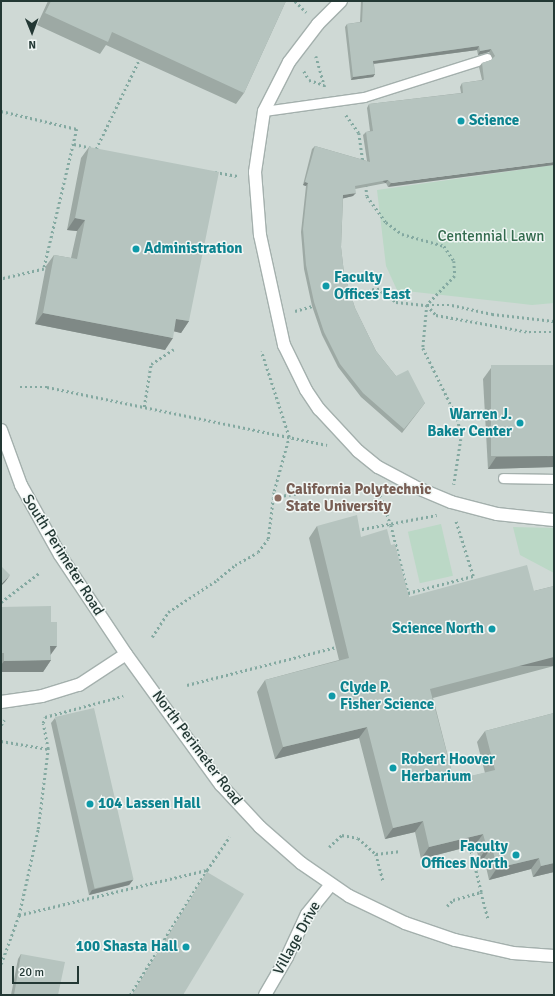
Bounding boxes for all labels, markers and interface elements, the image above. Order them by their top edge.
north arrow [12,12,52,52]
text: N [28,38,36,51]
place label: Science [469,112,519,130]
marker: Science [456,116,466,126]
park label: Centennial Lawn [437,228,545,246]
place label: Administration [144,240,243,258]
marker: Administration [131,244,141,254]
place label: Faculty Offices East [334,268,411,303]
marker: Faculty Offices East [321,281,331,291]
place label: Warren J. Baker Center [427,405,512,440]
marker: Warren J. Baker Center [515,418,525,428]
place label: California Polytechnic State University [286,480,431,515]
street label: South Perimeter Road [18,491,108,619]
marker: California Polytechnic State University [273,493,283,503]
place label: Science North [392,620,484,638]
marker: Science North [487,624,497,634]
place label: Clyde P. Fisher Science [340,678,434,713]
street label: North Perimeter Road [148,687,246,809]
marker: Clyde P. Fisher Science [327,691,337,701]
place label: Robert Hoover Herbarium [401,750,495,785]
marker: Robert Hoover Herbarium [388,763,398,773]
place label: 104 Lassen Hall [98,795,201,813]
marker: 104 Lassen Hall [85,799,95,809]
place label: Faculty Offices North [421,837,508,872]
marker: Faculty Offices North [511,850,521,860]
street label: Village Drive [269,898,325,978]
place label: 100 Shasta Hall [76,938,178,956]
marker: 100 Shasta Hall [181,942,191,952]
scale bar [14,958,81,984]
text: 20 m [19,965,44,980]

